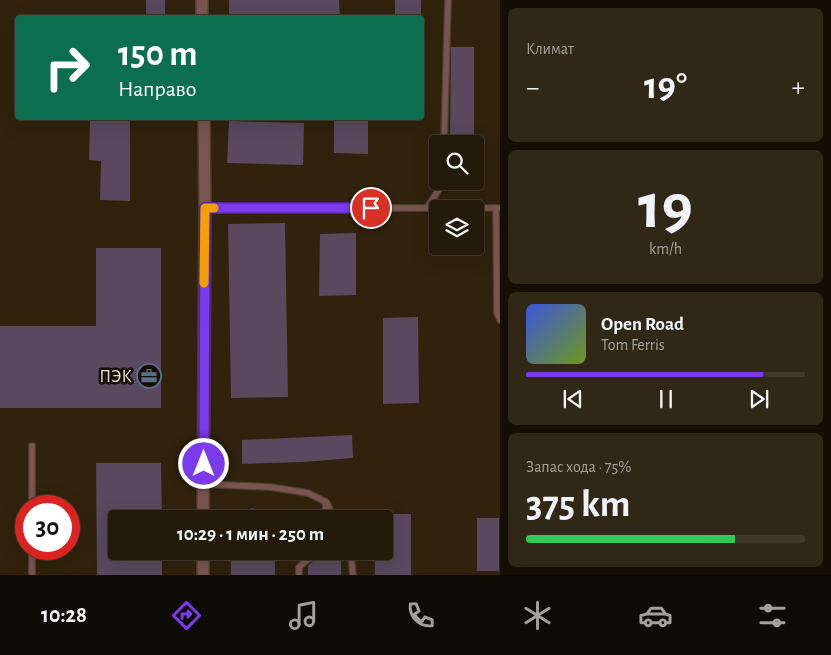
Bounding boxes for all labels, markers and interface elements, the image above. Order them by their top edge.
icon: right [35,35,100,100]
text: 150 m [118,37,198,72]
text: Климат [526,41,574,57]
text: 19° [644,68,687,106]
text: − [526,74,539,102]
text: + [792,74,805,102]
text: Направо [118,78,196,100]
map controls [429,135,484,255]
button: search [429,135,484,190]
text: 19 [638,175,693,240]
pin [350,187,392,229]
icon: arrive [357,194,385,222]
button: layers [429,200,484,255]
text: km/h [649,241,682,257]
text: Open Road [601,315,684,334]
text: Tom Ferris [601,337,665,353]
office icon: ПЭК [136,363,162,389]
place label: ПЭК [99,368,133,386]
icon: previous [559,385,587,413]
icon: pause [652,385,680,413]
icon: next [745,385,773,413]
position arrow [177,437,229,489]
text: Запас хода · 75% [526,459,631,475]
text: 375 km [526,486,630,524]
speed limit sign: 30 [15,495,80,560]
text: 10:29 · 1 мин · 250 m [177,525,324,544]
icon: directions [169,598,204,633]
icon: music [286,598,321,633]
icon: phone [403,598,438,633]
icon: climate [520,598,555,633]
icon: car [638,598,673,633]
icon: filters [755,598,790,633]
text: 10:28 [41,604,87,626]

